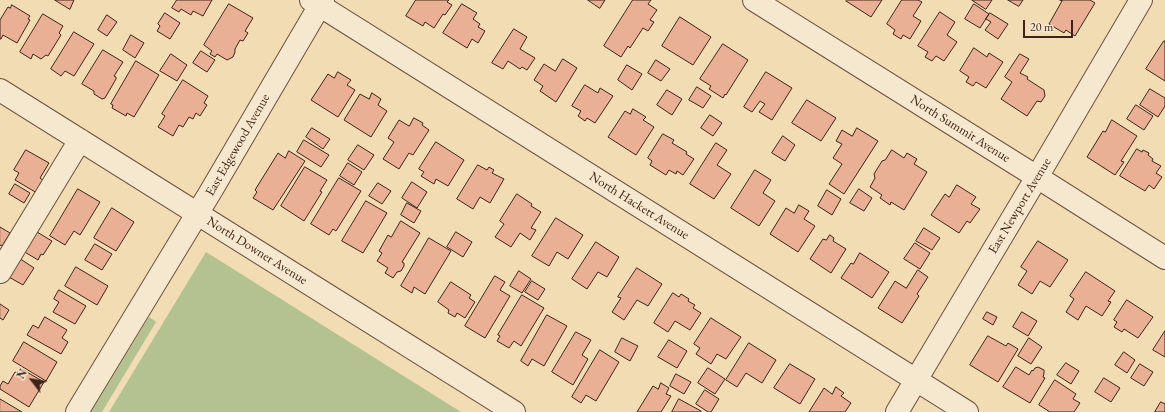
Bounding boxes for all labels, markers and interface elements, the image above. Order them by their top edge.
scale bar [1025,12,1075,38]
text: 20 m [1030,19,1053,35]
street label: East Edgewood Avenue [202,91,274,199]
street label: North Summit Avenue [907,92,1013,166]
street label: East Newport Avenue [985,155,1055,257]
street label: North Hackett Avenue [586,169,692,243]
street label: North Downer Avenue [204,214,310,288]
north arrow [12,360,52,400]
text: N [13,366,30,381]

